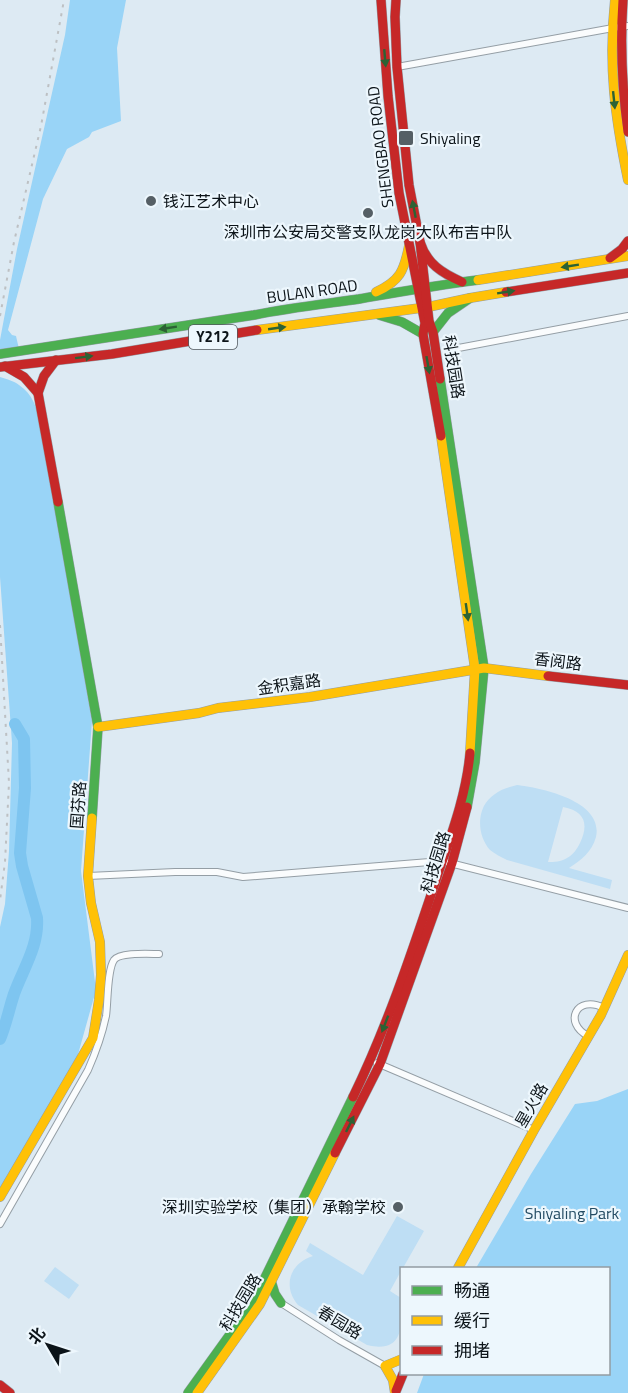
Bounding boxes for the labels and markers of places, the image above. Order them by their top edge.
place label: Shiyaling [420,126,480,150]
marker: Shiyaling [397,129,415,147]
place label: 钱江艺术中心 [163,189,259,213]
marker: 钱江艺术中心 [144,194,158,208]
marker: 深圳市公安局交警支队龙岗大队布吉中队 [361,206,375,220]
place label: 深圳市公安局交警支队龙岗大队布吉中队 [224,220,512,244]
place label: 深圳实验学校（集团）承翰学校 [162,1195,386,1219]
marker: 深圳实验学校（集团）承翰学校 [391,1200,405,1214]

